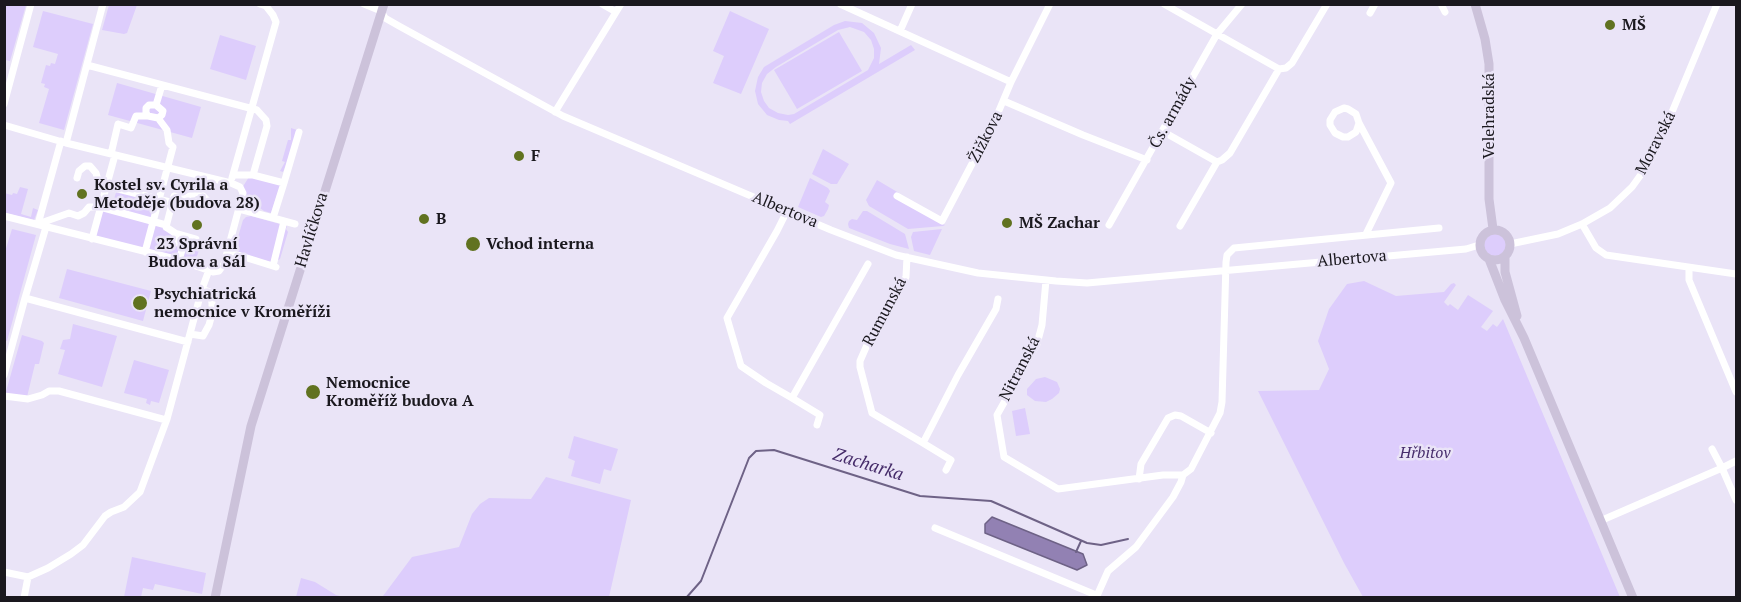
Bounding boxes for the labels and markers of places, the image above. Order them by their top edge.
place label: MŠ [1622,15,1646,35]
marker: MŠ [1603,18,1617,32]
place label: F [531,146,540,166]
marker: F [512,149,526,163]
place label: Kostel sv. Cyrila a Metoděje (budova 28) [94,175,260,213]
marker: Kostel sv. Cyrila a Metoděje (budova 28) [75,187,89,201]
place label: B [436,209,446,229]
marker: B [417,212,431,226]
place label: MŠ Zachar [1019,213,1100,233]
marker: MŠ Zachar [1000,216,1014,230]
marker: 23 Správní Budova a Sál [190,218,204,232]
place label: 23 Správní Budova a Sál [148,234,246,272]
place label: Vchod interna [486,234,594,254]
marker: Vchod interna [464,235,482,253]
place label: Psychiatrická nemocnice v Kroměříži [154,284,331,322]
marker: Psychiatrická nemocnice v Kroměříži [131,294,149,312]
place label: Nemocnice Kroměříž budova A [326,373,474,411]
marker: Nemocnice Kroměříž budova A [304,383,322,401]

